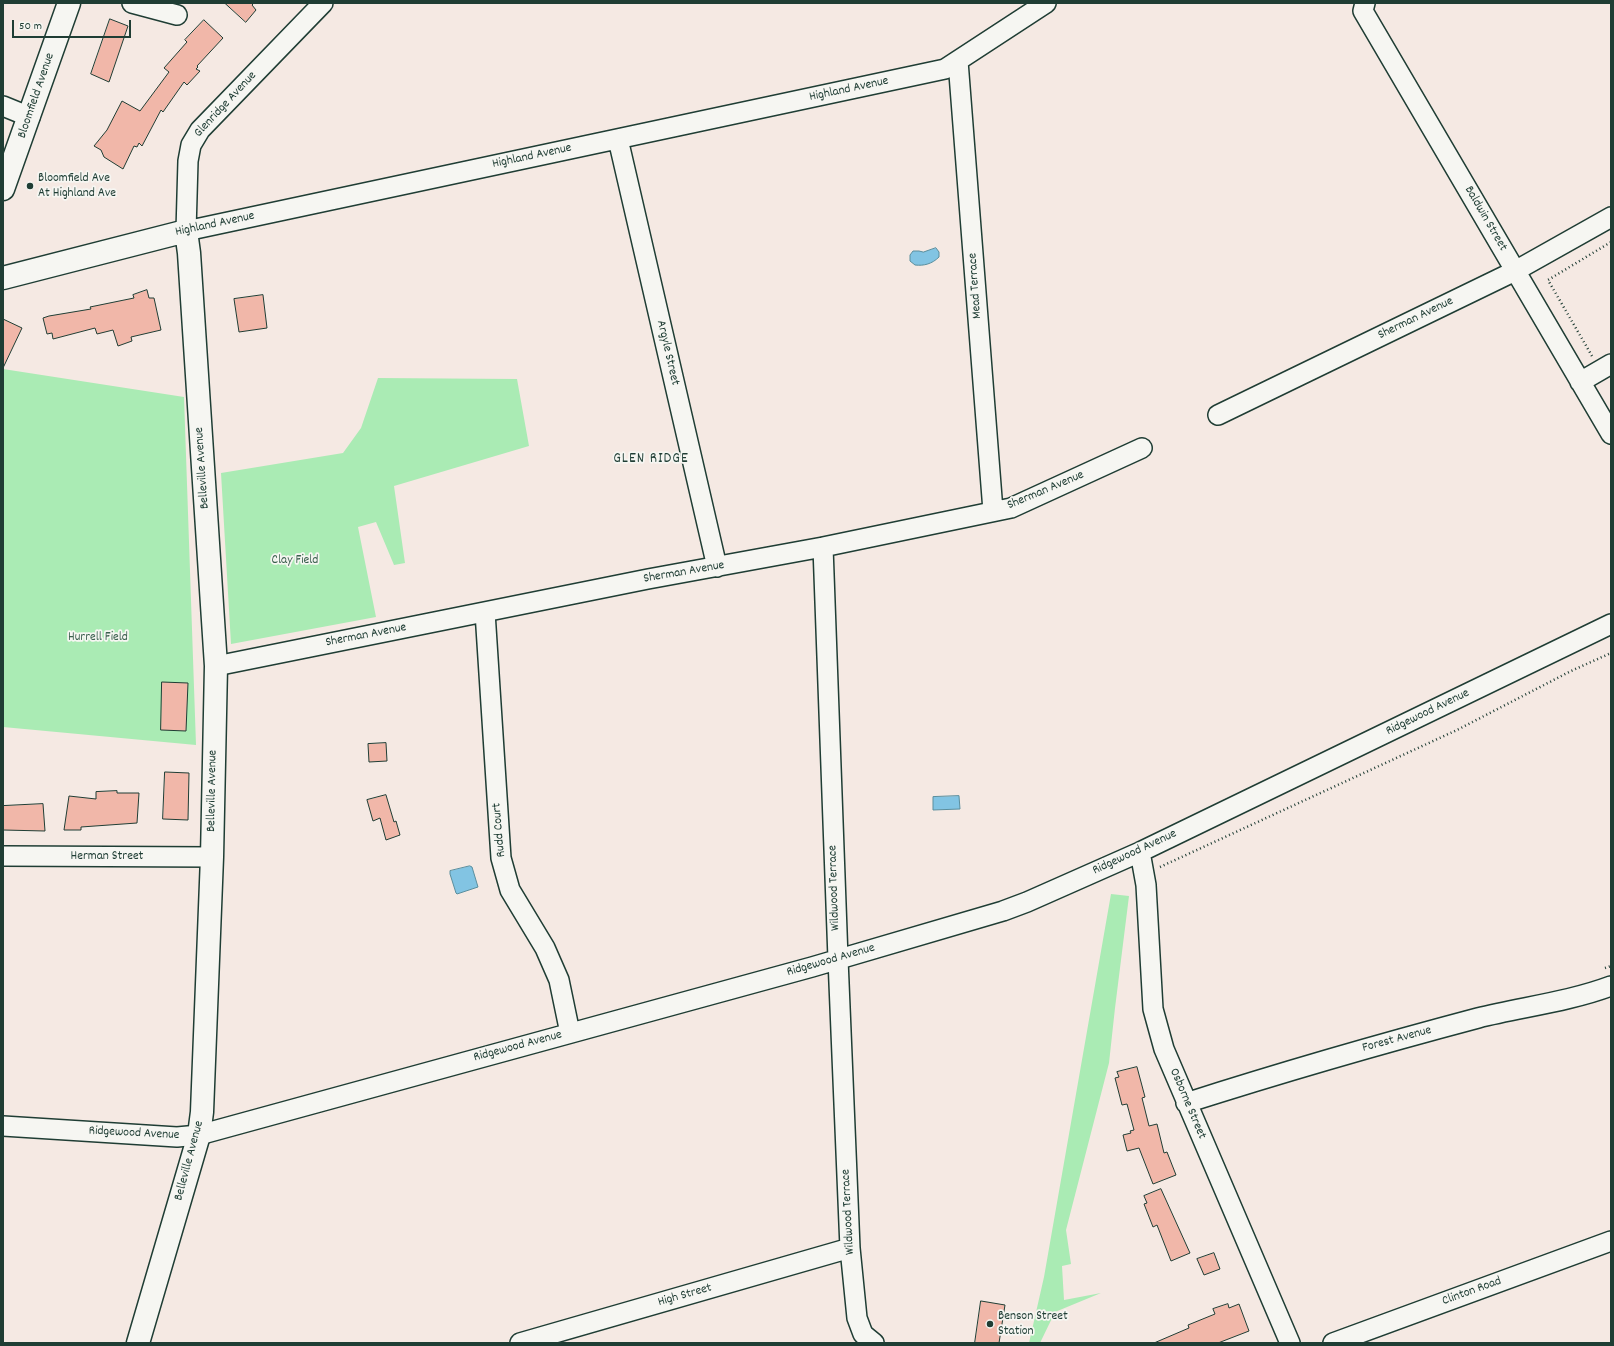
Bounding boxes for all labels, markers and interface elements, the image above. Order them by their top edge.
scale bar [14,12,133,38]
text: 50 m [19,18,42,35]
street label: Bloomfield Avenue [15,51,59,141]
street label: Glenridge Avenue [191,69,261,141]
street label: Highland Avenue [808,74,890,106]
street label: Highland Avenue [491,141,573,173]
place label: Bloomfield Ave At Highland Ave [38,171,116,202]
marker: Bloomfield Ave At Highland Ave [25,181,35,191]
street label: Baldwin Street [1460,184,1510,254]
street label: Highland Avenue [174,209,256,241]
street label: Mead Terrace [966,252,986,320]
street label: Sherman Avenue [1376,294,1456,344]
street label: Argyle Street [652,319,682,387]
street label: Belleville Avenue [192,427,214,509]
district label: GLEN RIDGE [613,451,689,469]
street label: Sherman Avenue [1005,468,1087,514]
park label: Clay Field [272,553,318,569]
street label: Sherman Avenue [642,558,726,588]
street label: Sherman Avenue [324,621,408,651]
park label: Hurrell Field [68,630,128,646]
street label: Ridgewood Avenue [1384,686,1472,740]
street label: Belleville Avenue [204,750,222,832]
street label: Rudd Court [490,802,510,858]
street label: Ridgewood Avenue [1091,827,1179,879]
street label: Wildwood Terrace [826,845,844,931]
street label: Herman Street [71,849,143,865]
street label: Ridgewood Avenue [785,941,877,981]
street label: Forest Avenue [1361,1023,1433,1057]
street label: Ridgewood Avenue [472,1028,564,1066]
street label: Osborne Street [1165,1066,1209,1142]
street label: Belleville Avenue [172,1119,208,1203]
street label: Ridgewood Avenue [88,1124,180,1144]
street label: Wildwood Terrace [839,1169,859,1255]
street label: Clinton Road [1440,1274,1504,1310]
street label: High Street [656,1281,714,1311]
place label: Benson Street Station [998,1309,1068,1340]
marker: Benson Street Station [985,1319,995,1329]

